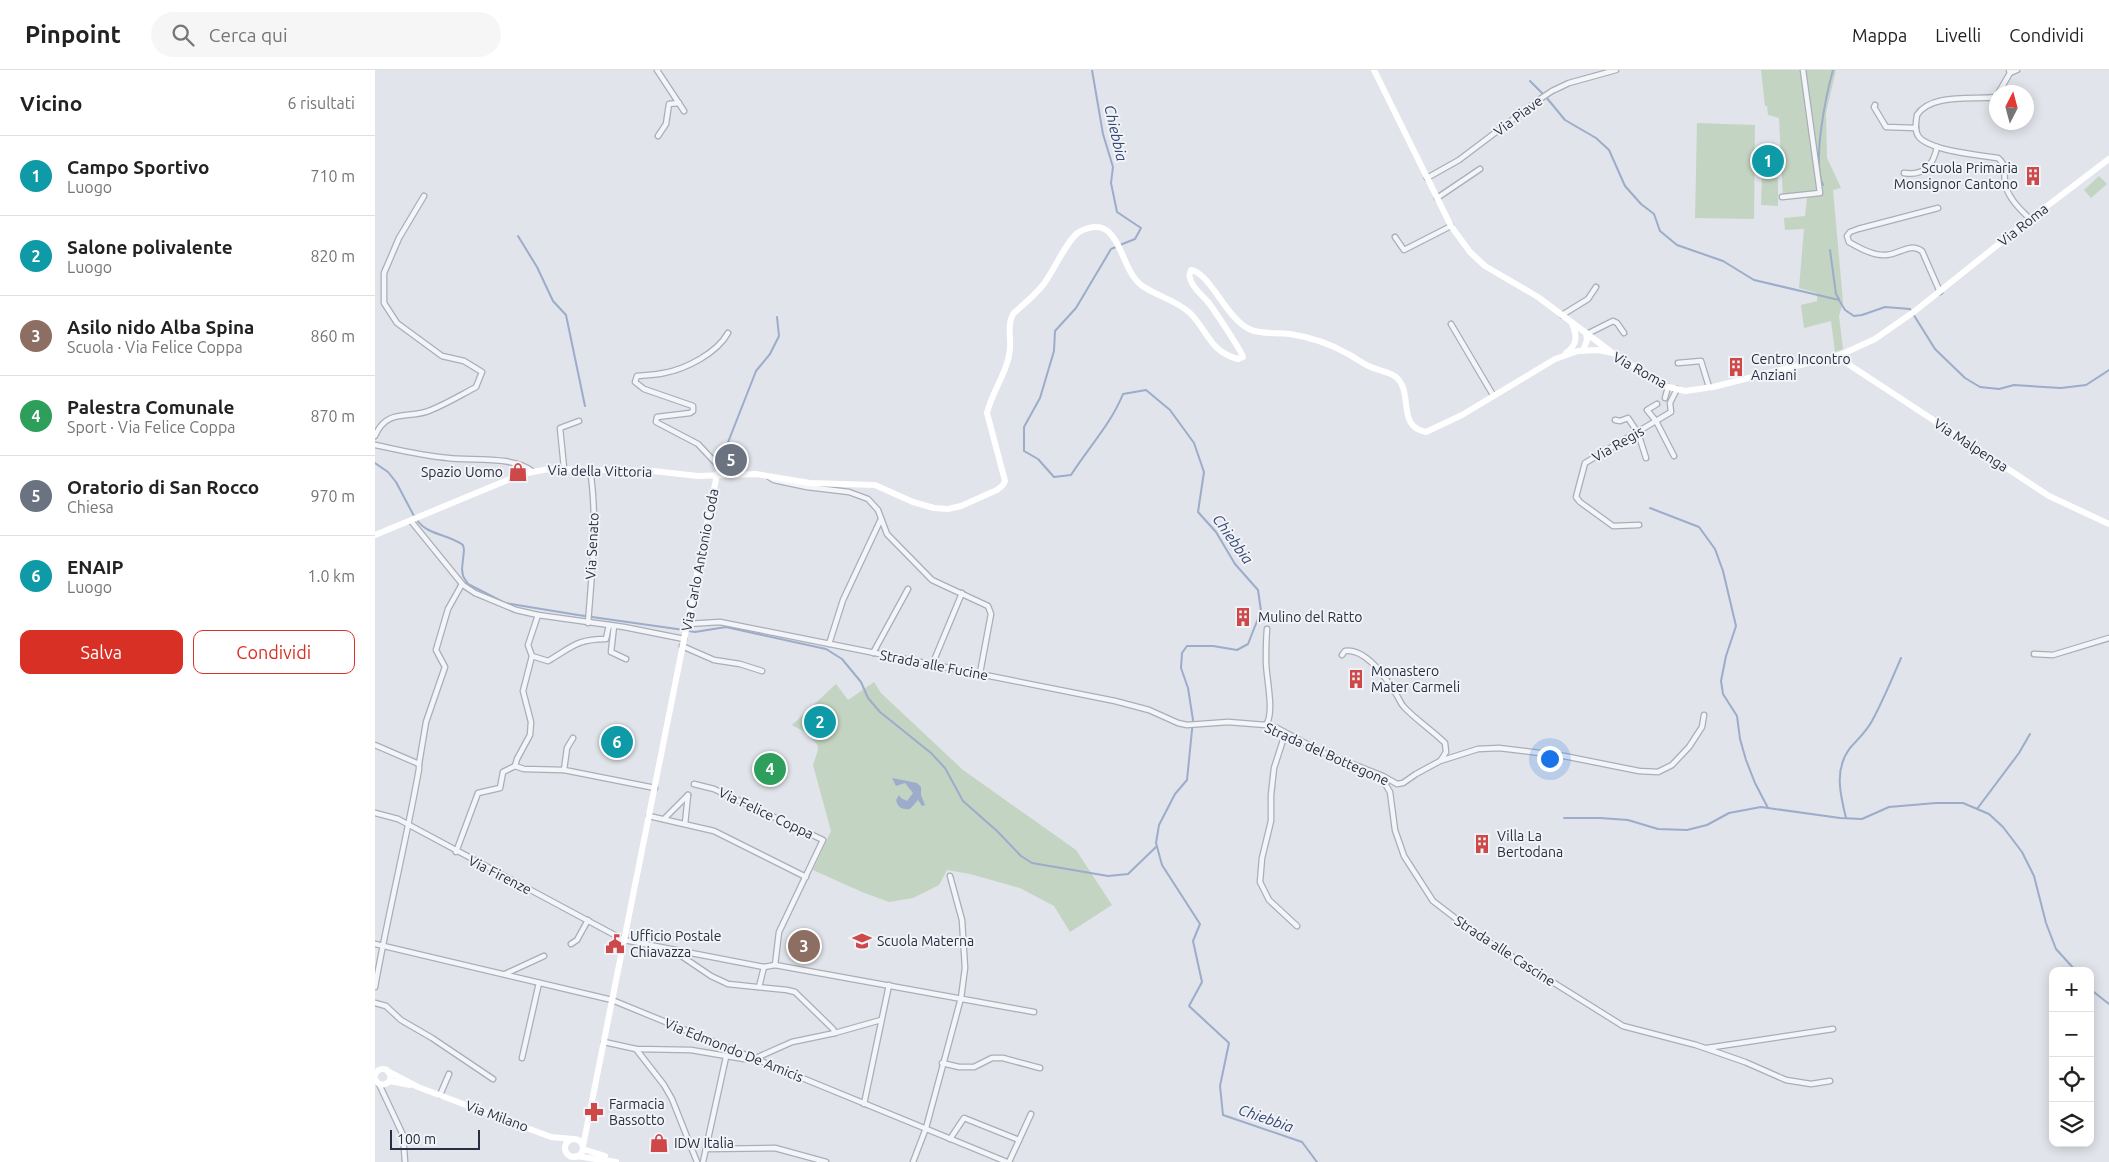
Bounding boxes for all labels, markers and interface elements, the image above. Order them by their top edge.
search box [151,12,501,57]
text: Pinpoint [25,21,121,48]
icon: search [169,21,197,49]
text: Cerca qui [209,24,288,46]
text: Mappa [1852,25,1907,45]
text: Livelli [1935,25,1981,45]
text: Condividi [2009,25,2084,45]
north arrow [1989,85,2034,130]
text: Vicino [20,91,82,115]
street label: Via Piave [1491,93,1545,139]
text: 6 risultati [287,94,355,112]
water label: Chiebbia [1101,103,1131,163]
pin: 1 [1752,142,1784,180]
text: Campo Sportivo [67,156,209,178]
place label: Scuola Primaria Monsignor Cantono [1894,160,2018,192]
building icon: Scuola Primaria Monsignor Cantono [2022,165,2044,187]
text: 1 [31,167,41,185]
text: 710 m [310,167,355,185]
text: Luogo [67,178,112,196]
street label: Via Roma [1995,200,2051,250]
text: Salone polivalente [67,236,233,258]
text: 2 [31,247,41,265]
text: 820 m [310,247,355,265]
text: Luogo [67,258,112,276]
text: Asilo nido Alba Spina [67,316,254,338]
text: 3 [31,327,41,345]
text: 860 m [310,327,355,345]
text: Scuola · Via Felice Coppa [67,338,243,356]
street label: Via Roma [1610,349,1670,391]
place label: Centro Incontro Anziani [1751,351,1851,383]
building icon: Centro Incontro Anziani [1725,356,1747,378]
text: Palestra Comunale [67,396,234,418]
text: 4 [31,407,41,425]
text: 870 m [310,407,355,425]
street label: Via Malpenga [1931,415,2011,475]
text: Sport · Via Felice Coppa [67,418,235,436]
street label: Via Regis [1589,423,1647,465]
pin: 5 [715,441,747,479]
shop icon: Spazio Uomo [507,461,529,483]
street label: Via della Vittoria [548,462,652,480]
place label: Spazio Uomo [421,464,503,480]
text: Oratorio di San Rocco [67,476,259,498]
text: 5 [31,487,41,505]
text: 970 m [310,487,355,505]
street label: Via Carlo Antonio Coda [678,487,722,633]
text: Chiesa [67,498,114,516]
water label: Chiebbia [1209,511,1257,567]
street label: Via Senato [582,512,602,580]
text: ENAIP [67,556,124,578]
text: 6 [31,567,41,585]
text: 1.0 km [307,567,355,585]
text: Luogo [67,578,112,596]
building icon: Mulino del Ratto [1232,606,1254,628]
place label: Mulino del Ratto [1258,609,1362,625]
button: Salva [20,630,183,674]
button: Condividi [193,630,355,674]
street label: Strada alle Fucine [878,647,990,683]
place label: Monastero Mater Carmeli [1371,663,1460,695]
building icon: Monastero Mater Carmeli [1345,668,1367,690]
pin: 2 [804,703,836,741]
street label: Strada del Bottegone [1262,719,1392,789]
pin: 6 [601,723,633,761]
your location [1537,746,1563,772]
pin: 4 [754,750,786,788]
street label: Via Felice Coppa [716,784,816,842]
place label: Villa La Bertodana [1497,828,1563,860]
building icon: Villa La Bertodana [1471,833,1493,855]
street label: Via Firenze [466,852,534,898]
street label: Strada alle Cascine [1452,912,1558,990]
pin: 3 [788,927,820,965]
place label: Ufficio Postale Chiavazza [630,928,722,960]
school or university icon: Scuola Materna [851,930,873,952]
public building icon: Ufficio Postale Chiavazza [604,933,626,955]
place label: Scuola Materna [877,933,974,949]
map controls [2049,967,2094,1147]
button: + [2049,967,2094,1012]
button: − [2049,1012,2094,1057]
street label: Via Edmondo De Amicis [662,1015,806,1085]
button: locate [2049,1057,2094,1102]
place label: Farmacia Bassotto [609,1096,665,1128]
street label: Via Milano [463,1097,531,1135]
pharmacy icon: Farmacia Bassotto [583,1101,605,1123]
water label: Chiebbia [1236,1101,1296,1135]
button: layers [2049,1102,2094,1147]
scale bar [390,1127,480,1150]
text: 100 m [397,1131,436,1147]
shop icon: IDW Italia [648,1132,670,1154]
place label: IDW Italia [674,1135,734,1151]

